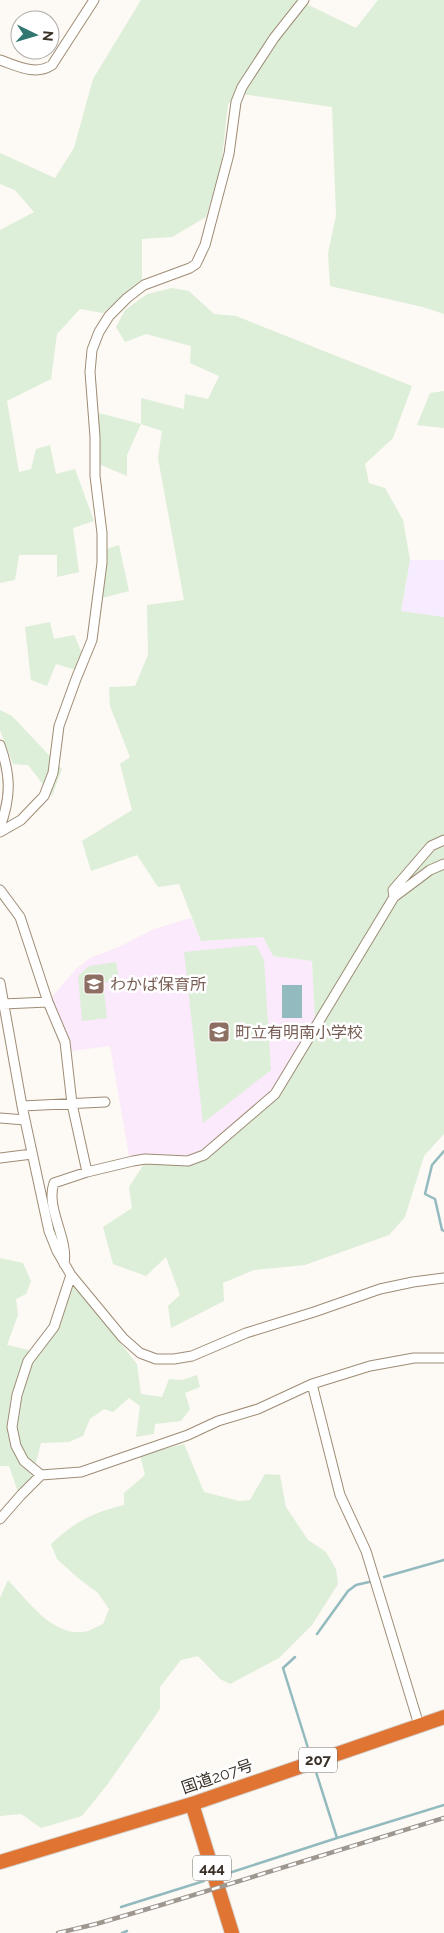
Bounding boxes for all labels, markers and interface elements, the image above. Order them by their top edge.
north arrow [10,10,60,60]
text: N [40,30,56,42]
school or university icon: わかば保育所 [82,972,106,996]
place label: わかば保育所 [110,975,206,994]
school or university icon: 町立有明南小学校 [207,1020,231,1044]
place label: 町立有明南小学校 [235,1023,363,1042]
road number: 207 [299,1748,337,1772]
street label: 国道207号 [179,1755,256,1798]
road number: 444 [193,1856,231,1880]

